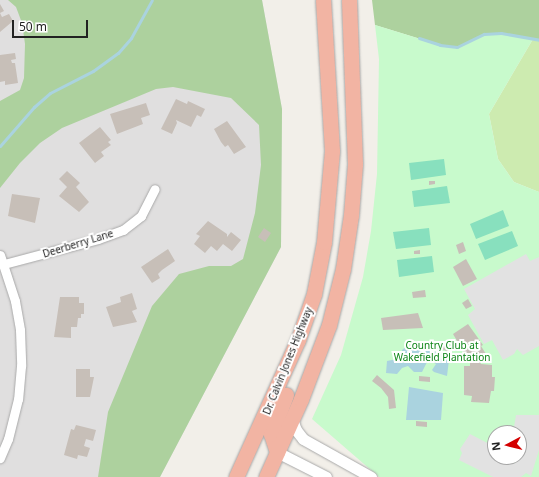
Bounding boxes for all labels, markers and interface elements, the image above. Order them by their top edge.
scale bar [14,12,90,38]
text: 50 m [19,18,47,35]
street label: Deerberry Lane [41,228,115,260]
street label: Dr. Calvin Jones Highway [261,305,315,417]
park label: Country Club at Wakefield Plantation [394,339,490,362]
north arrow [487,425,527,465]
text: N [488,441,504,452]

